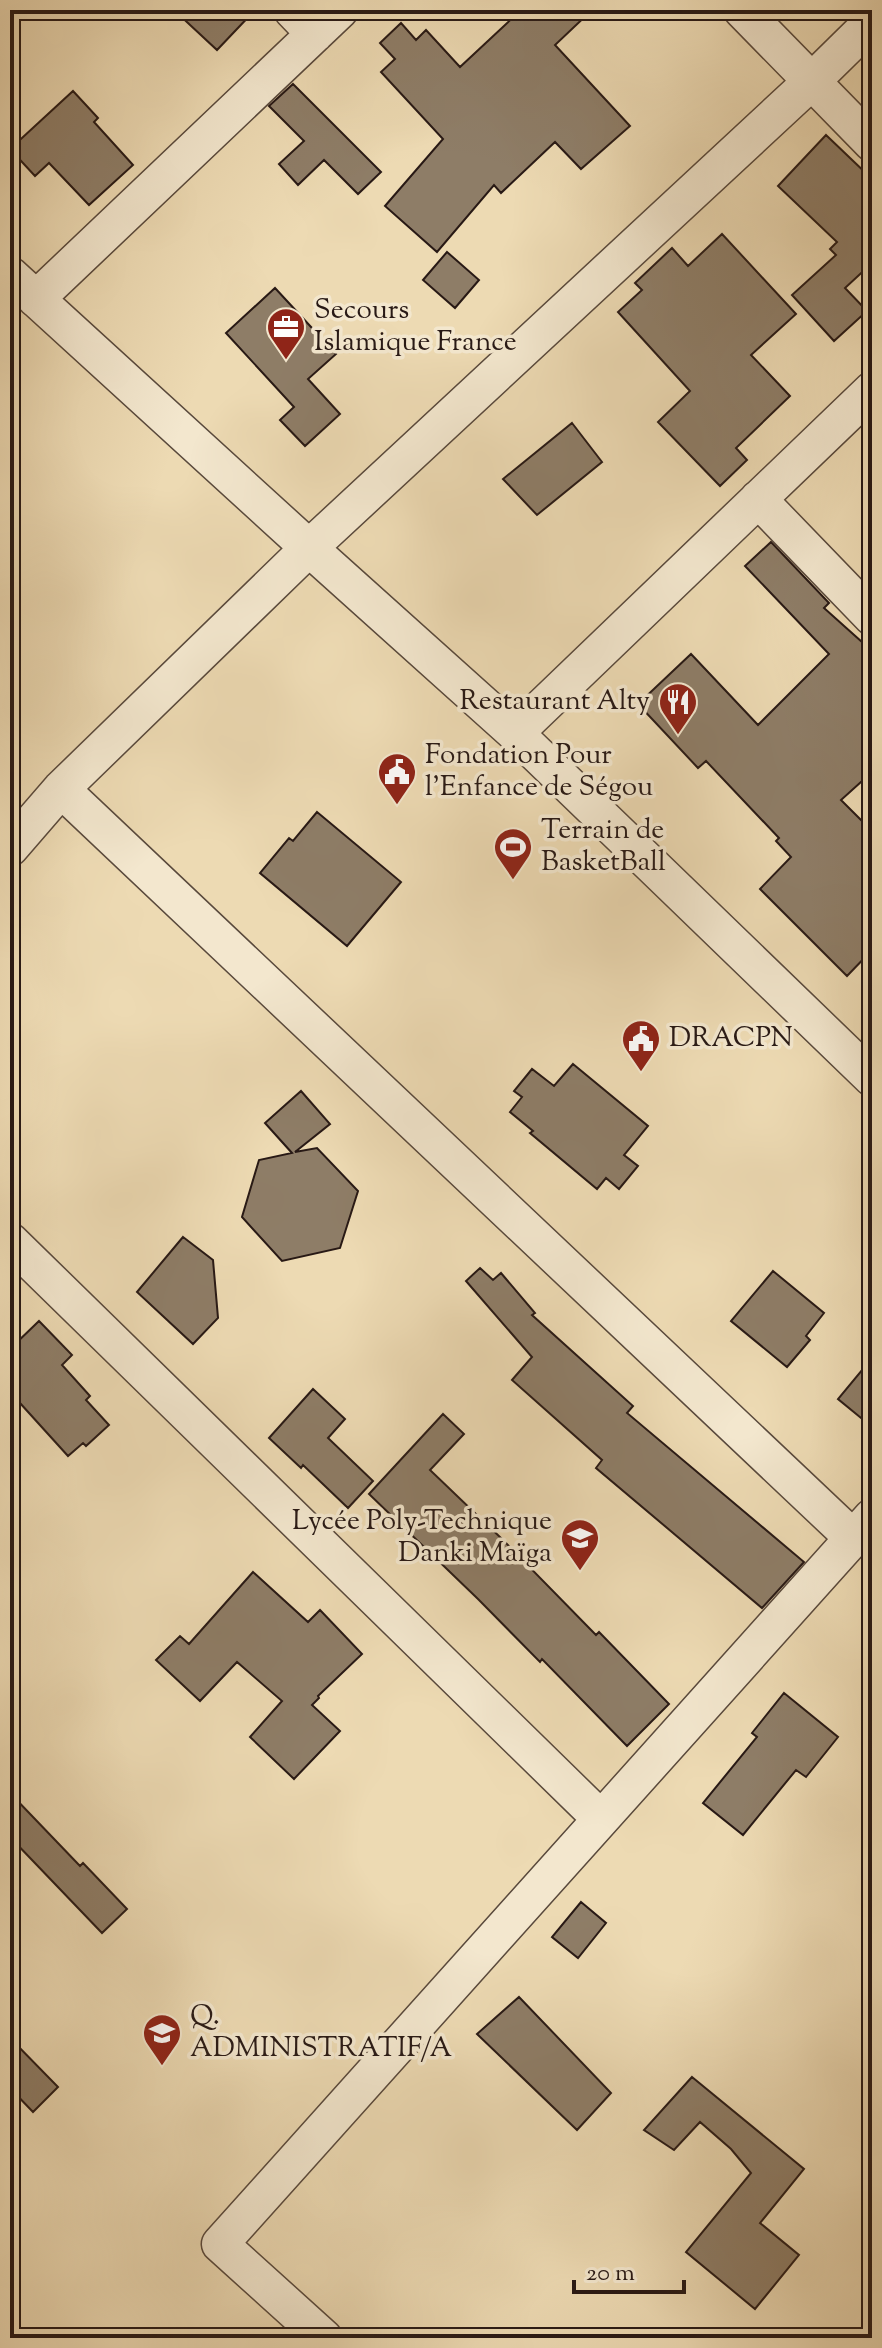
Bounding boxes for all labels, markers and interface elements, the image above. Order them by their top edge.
place label: Secours Islamique France [314,291,517,363]
office icon: Secours Islamique France [265,306,307,361]
restaurant icon: Restaurant Alty [657,681,699,736]
place label: Restaurant Alty [459,682,650,722]
place label: Fondation Pour l'Enfance de Ségou [425,736,653,808]
public building icon: Fondation Pour l'Enfance de Ségou [376,751,418,806]
place label: Terrain de BasketBall [541,811,666,883]
sports icon: Terrain de BasketBall [492,826,534,881]
public building icon: DRACPN [620,1018,662,1073]
place label: DRACPN [669,1019,793,1059]
place label: Lycée Poly-Technique Danki Maïga [292,1502,552,1574]
school or university icon: Lycée Poly-Technique Danki Maïga [559,1517,601,1572]
place label: Q. ADMINISTRATIF/A [190,1997,452,2069]
school or university icon: Q. ADMINISTRATIF/A [141,2012,183,2067]
scale bar [574,2244,684,2294]
text: 20 m [586,2257,635,2291]

